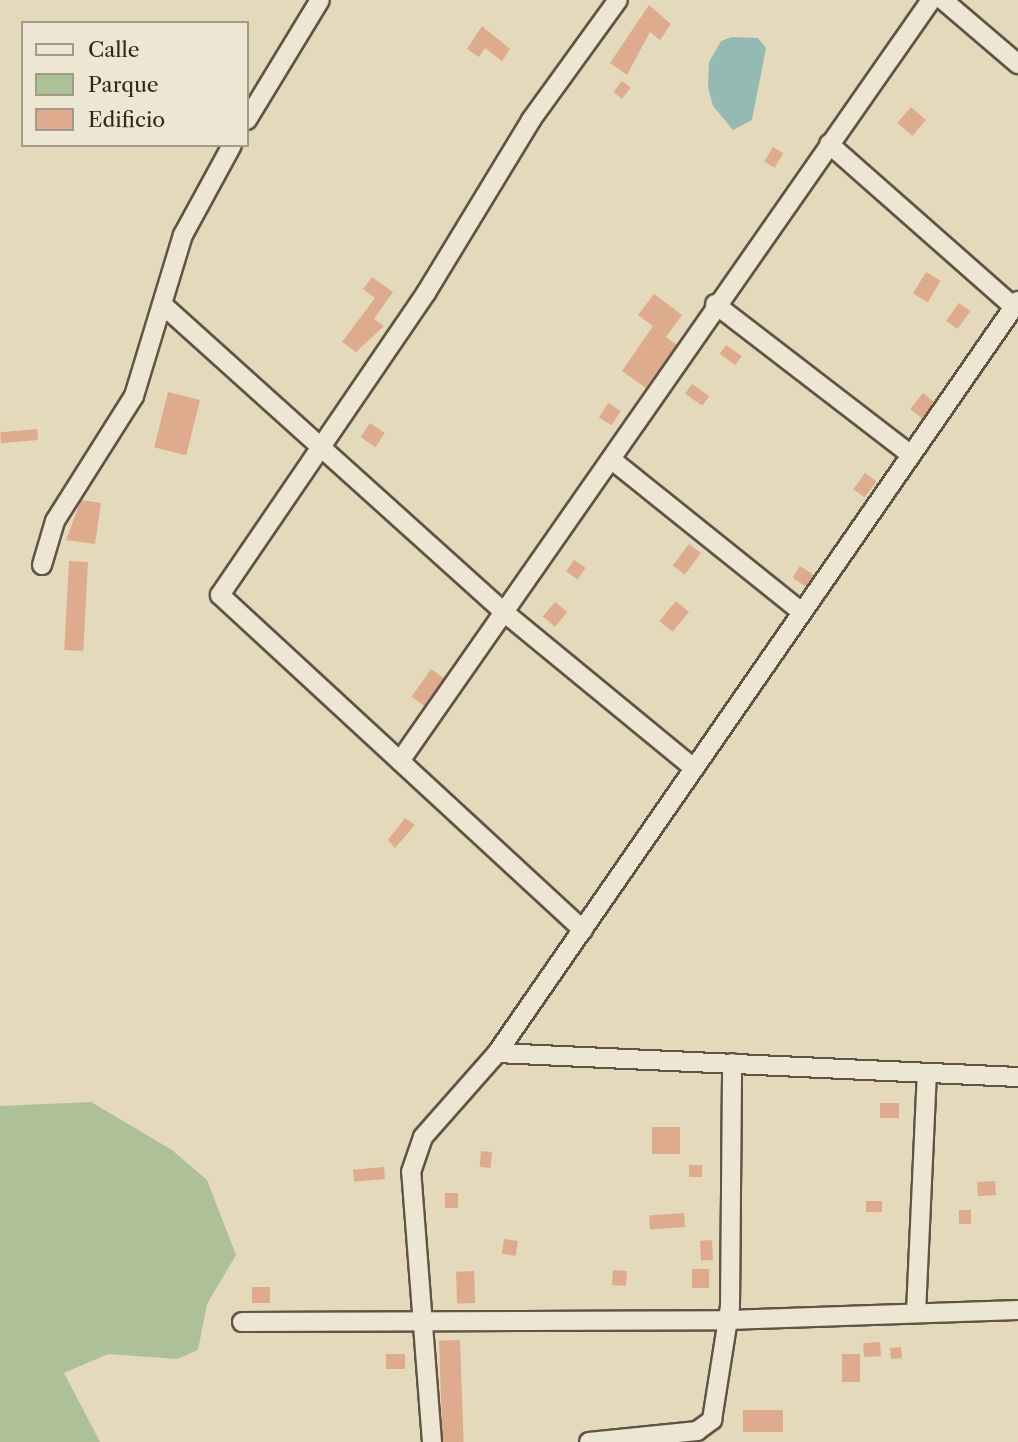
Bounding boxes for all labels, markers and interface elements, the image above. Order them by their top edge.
legend [21,21,248,147]
text: Calle [88,37,140,62]
text: Parque [88,72,159,97]
text: Edificio [88,107,165,132]

